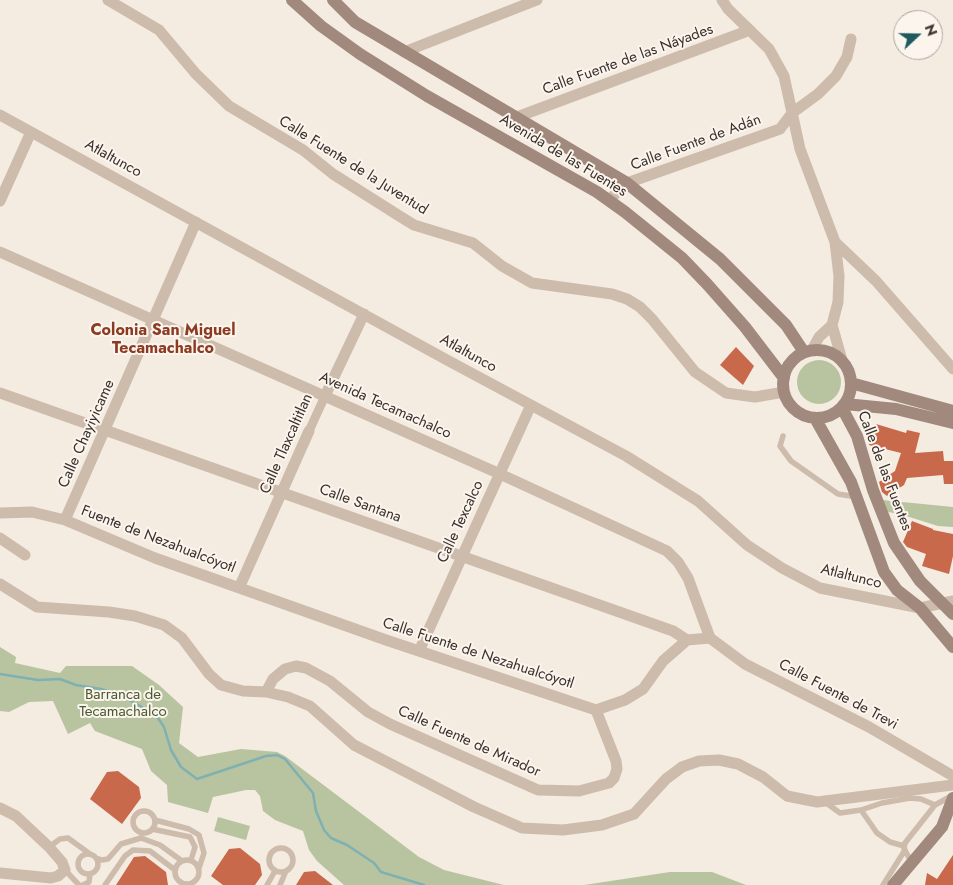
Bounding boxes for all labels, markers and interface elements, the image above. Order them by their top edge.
north arrow [893,10,943,60]
street label: Calle Fuente de las Náyades [540,21,716,99]
text: N [920,21,942,39]
street label: Avenida de las Fuentes [496,111,630,201]
street label: Calle Fuente de Adán [628,111,764,175]
street label: Calle Fuente de la Juventud [275,113,431,219]
street label: Atlaltunco [81,136,145,182]
district label: Colonia San Miguel Tecamachalco [90,321,236,359]
street label: Atlaltunco [436,331,500,377]
street label: Avenida Tecamachalco [316,369,454,443]
street label: Calle Chayiyicame [55,377,119,491]
street label: Calle Tlaxcaltitlan [257,391,317,497]
street label: Calle de las Fuentes [853,409,915,533]
street label: Calle Texcalco [434,478,488,566]
street label: Calle Santana [317,481,403,527]
street label: Fuente de Nezahualcóyotl [78,502,238,578]
street label: Atlaltunco [819,561,883,593]
street label: Calle Fuente de Nezahualcóyotl [380,614,576,694]
street label: Calle Fuente de Trevi [775,656,901,734]
park label: Barranca de Tecamachalco [79,686,167,721]
street label: Calle Fuente de Mirador [395,702,543,782]

